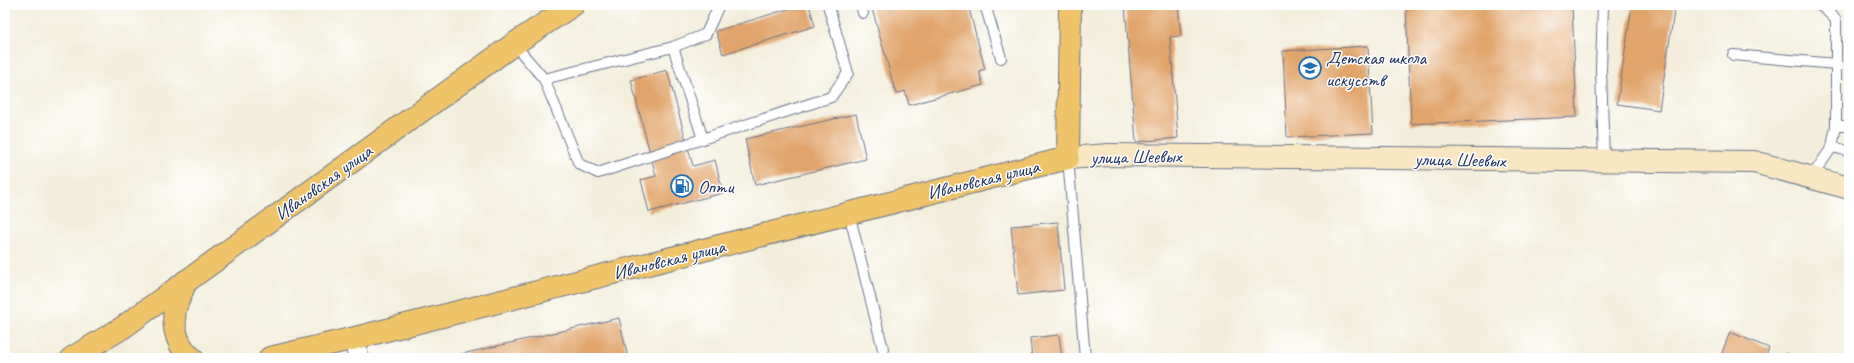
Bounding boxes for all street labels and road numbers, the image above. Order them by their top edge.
street label: Ивановская улица [270,138,378,226]
street label: улица Шеевых [1090,144,1183,170]
street label: улица Шеевых [1413,147,1507,173]
street label: Ивановская улица [925,154,1043,205]
street label: Ивановская улица [611,234,729,285]

